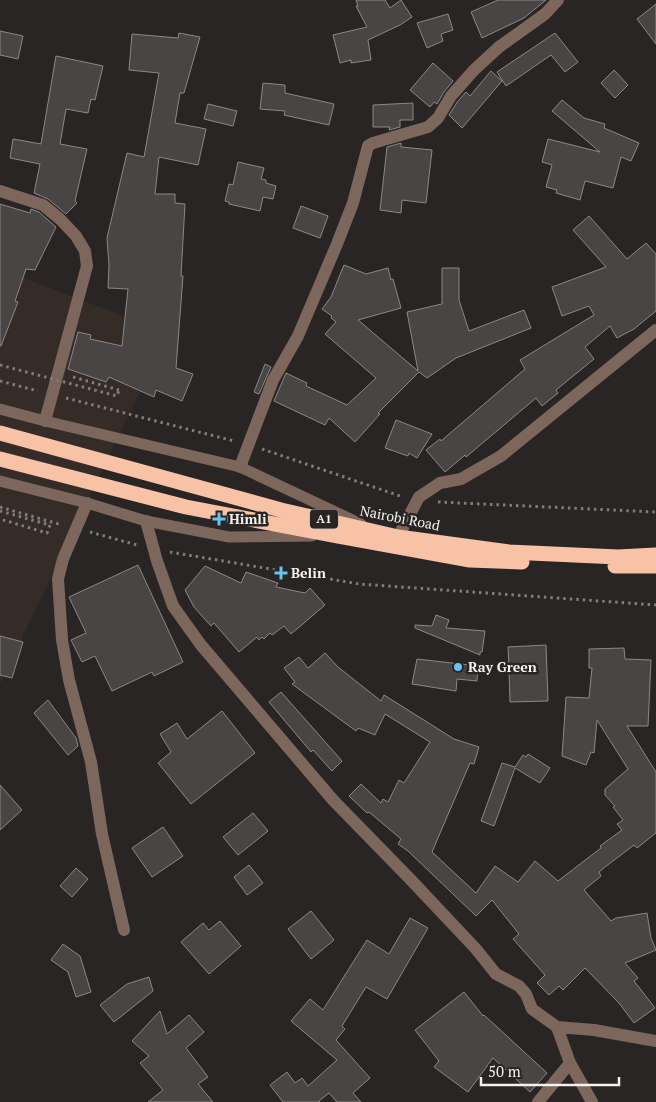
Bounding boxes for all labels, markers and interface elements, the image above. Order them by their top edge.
street label: Nairobi Road [358,500,442,535]
place label: Himli [229,509,267,528]
road number: A1 [310,509,338,528]
marker: Himli [213,513,225,525]
place label: Belin [291,563,326,582]
marker: Belin [275,567,287,579]
place label: Ray Green [468,657,537,676]
marker: Ray Green [452,661,464,673]
scale bar [481,1054,618,1086]
text: 50 m [488,1061,521,1081]

